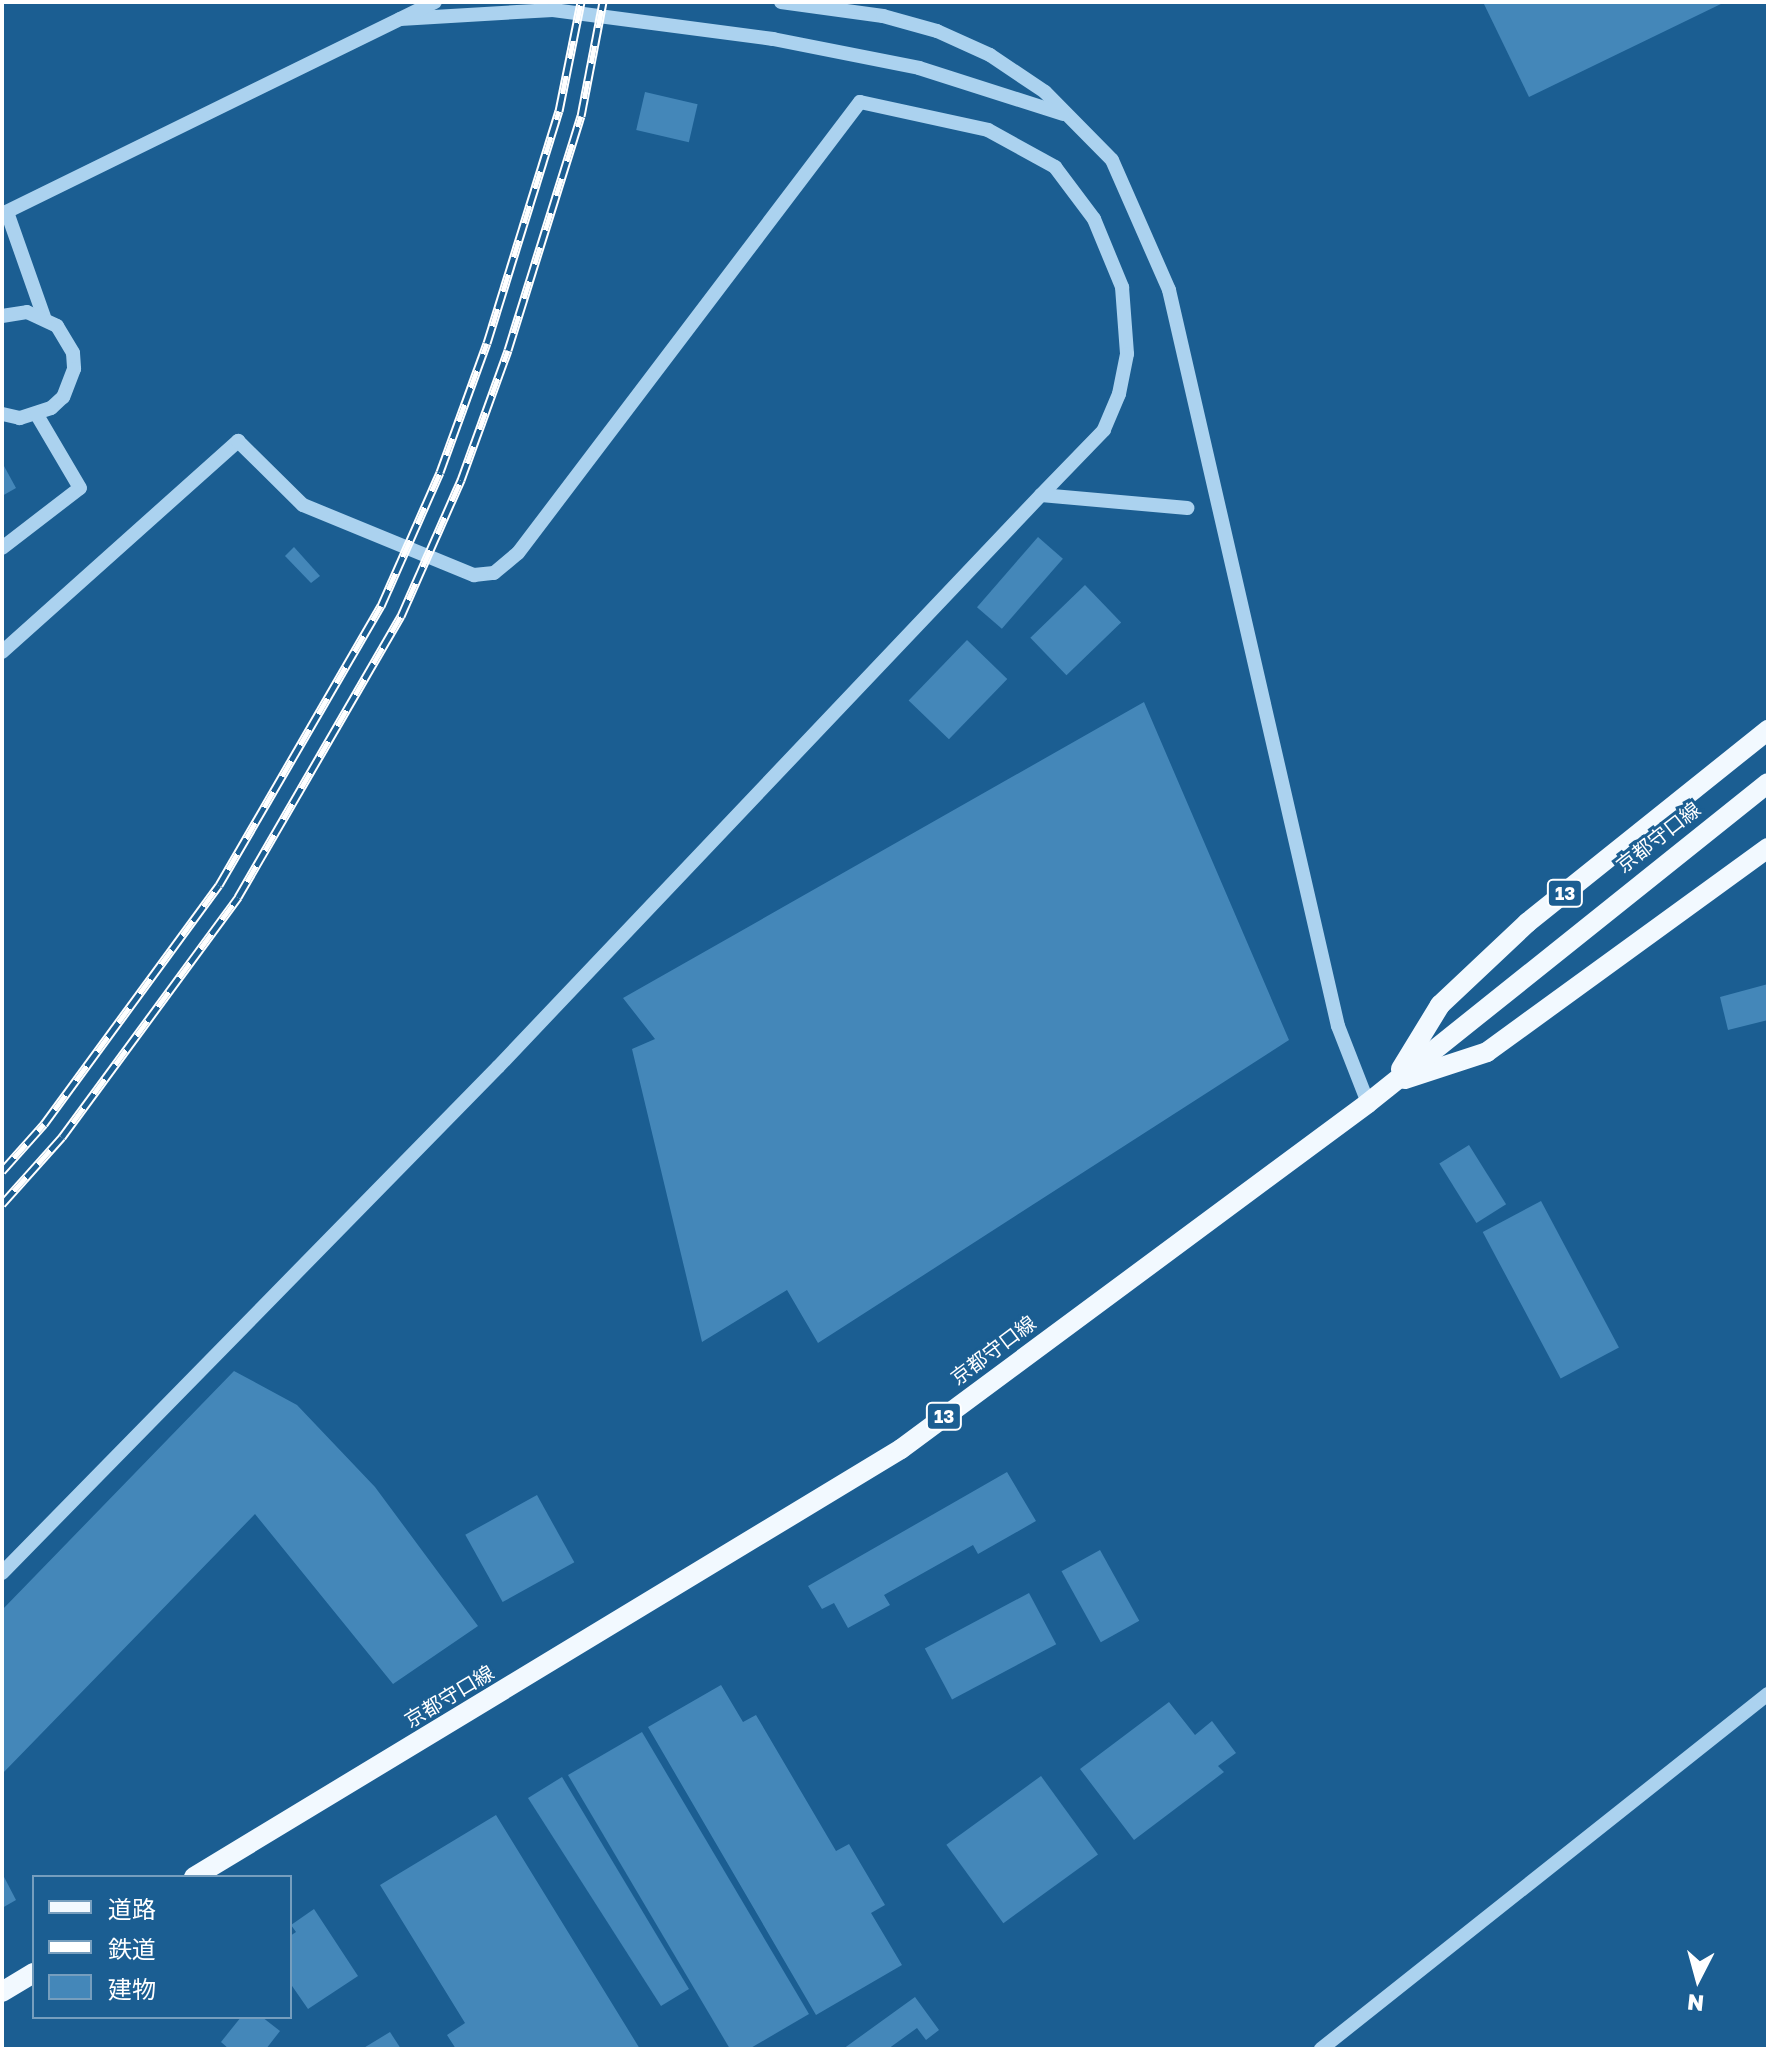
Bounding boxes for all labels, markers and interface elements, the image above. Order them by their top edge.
street label: 京都守口線 [1611,797,1705,877]
road number: 13 [1545,879,1585,907]
street label: 京都守口線 [946,1310,1040,1390]
road number: 13 [924,1402,964,1430]
street label: 京都守口線 [400,1660,498,1732]
legend [32,1875,292,2019]
text: 道路 [108,1894,156,1923]
text: 鉄道 [108,1934,156,1963]
north arrow [1658,1939,1738,2019]
text: 建物 [108,1974,156,2003]
text: N [1686,1989,1705,2018]

